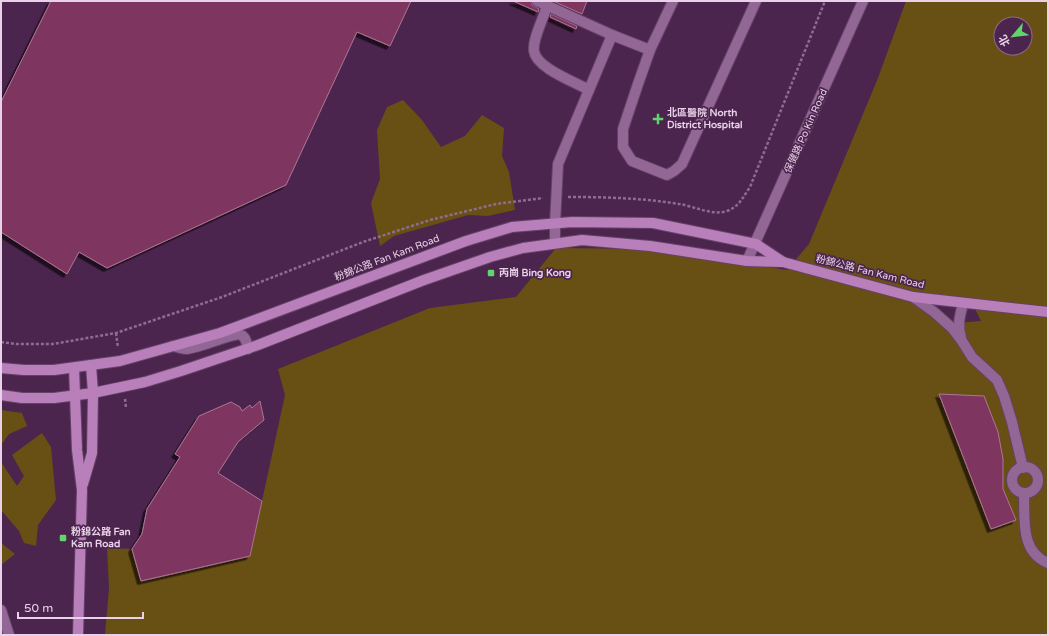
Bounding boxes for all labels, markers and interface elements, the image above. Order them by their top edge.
north arrow [993,16,1033,56]
text: 北 [996,33,1013,48]
street label: 保健路 Po Kin Road [782,87,830,175]
place label: 北區醫院 North District Hospital [667,107,743,131]
marker: 北區醫院 North District Hospital [652,113,664,125]
street label: 粉錦公路 Fan Kam Road [333,232,441,284]
street label: 粉錦公路 Fan Kam Road [814,253,926,291]
place label: 丙崗 Bing Kong [499,267,571,279]
marker: 丙崗 Bing Kong [486,268,496,278]
place label: 粉錦公路 Fan Kam Road [71,526,131,550]
marker: 粉錦公路 Fan Kam Road [58,533,68,543]
scale bar [18,594,143,620]
text: 50 m [24,601,53,615]

